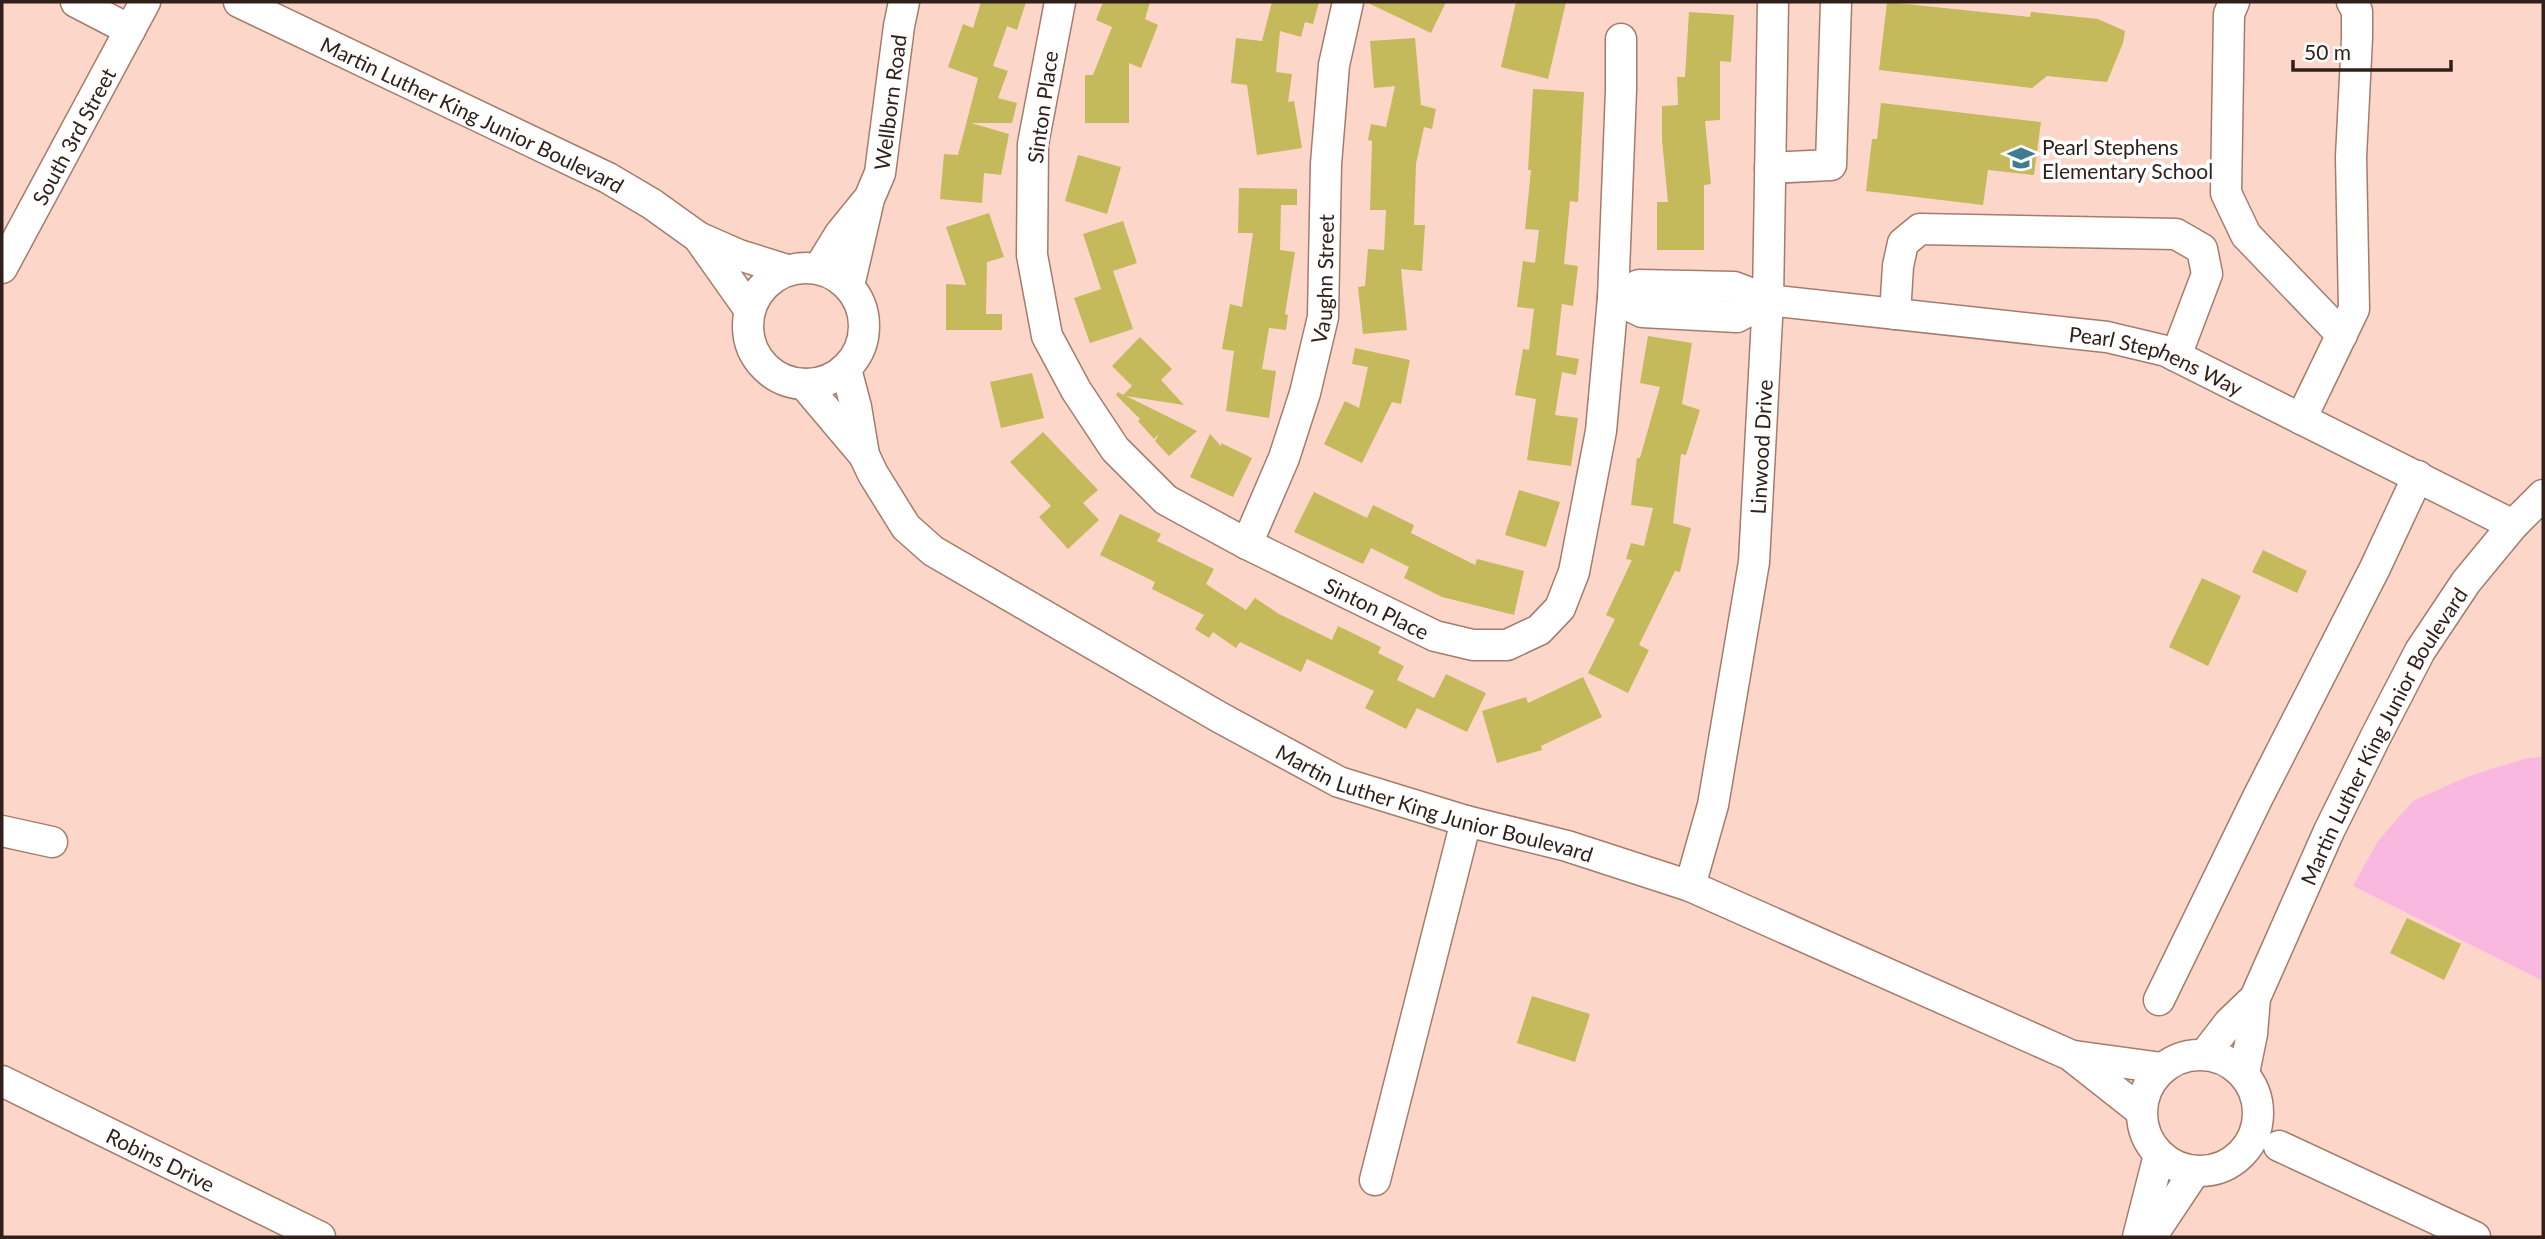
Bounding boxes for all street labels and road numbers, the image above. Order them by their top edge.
street label: Martin Luther King Junior Boulevard [317,31,629,197]
street label: Wellborn Road [868,33,910,171]
street label: Sinton Place [1022,49,1062,165]
street label: South 3rd Street [26,63,120,209]
street label: Vaughn Street [1305,213,1338,346]
street label: Pearl Stephens Way [2068,320,2247,400]
street label: Linwood Drive [1744,379,1776,515]
street label: Sinton Place [1321,571,1433,644]
street label: Martin Luther King Junior Boulevard [2294,582,2472,888]
street label: Martin Luther King Junior Boulevard [1272,738,1597,866]
street label: Robins Drive [103,1122,219,1196]

